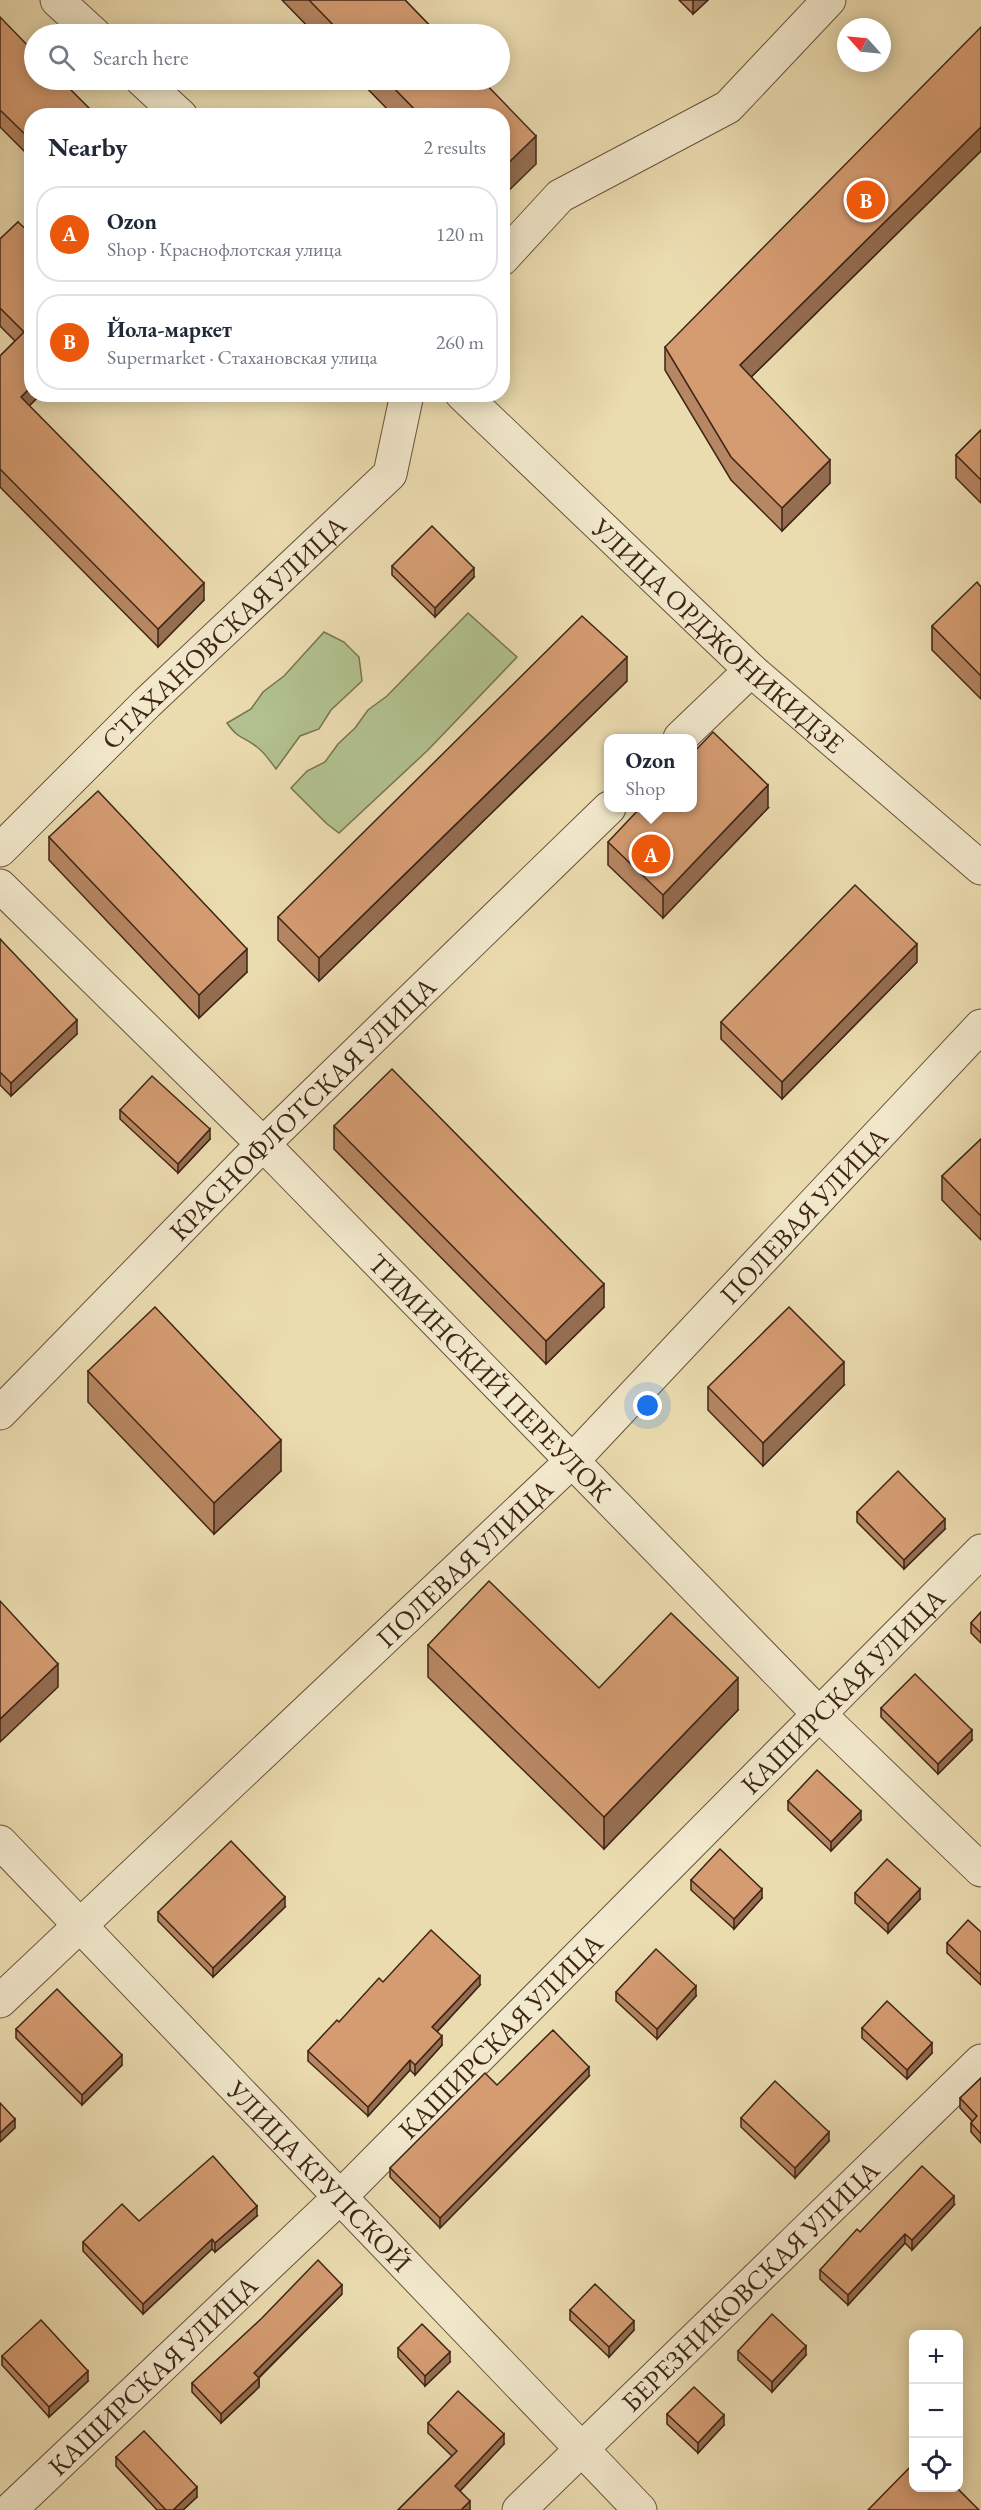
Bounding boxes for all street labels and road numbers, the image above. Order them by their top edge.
street label: СТАХАНОВСКАЯ УЛИЦА [93,507,353,757]
street label: УЛИЦА ОРДЖОНИКИДЗЕ [584,509,852,760]
street label: КРАСНОФЛОТСКАЯ УЛИЦА [161,968,443,1248]
street label: ПОЛЕВАЯ УЛИЦА [711,1119,895,1311]
street label: ТИМИНСКИЙ ПЕРЕУЛОК [361,1245,620,1509]
street label: ПОЛЕВАЯ УЛИЦА [368,1471,560,1655]
street label: КАШИРСКАЯ УЛИЦА [733,1580,952,1801]
street label: КАШИРСКАЯ УЛИЦА [390,1925,610,2146]
street label: УЛИЦА КРУПСКОЙ [219,2072,420,2279]
street label: БЕРЕЗНИКОВСКАЯ УЛИЦА [613,2152,887,2419]
street label: КАШИРСКАЯ УЛИЦА [40,2267,265,2483]

